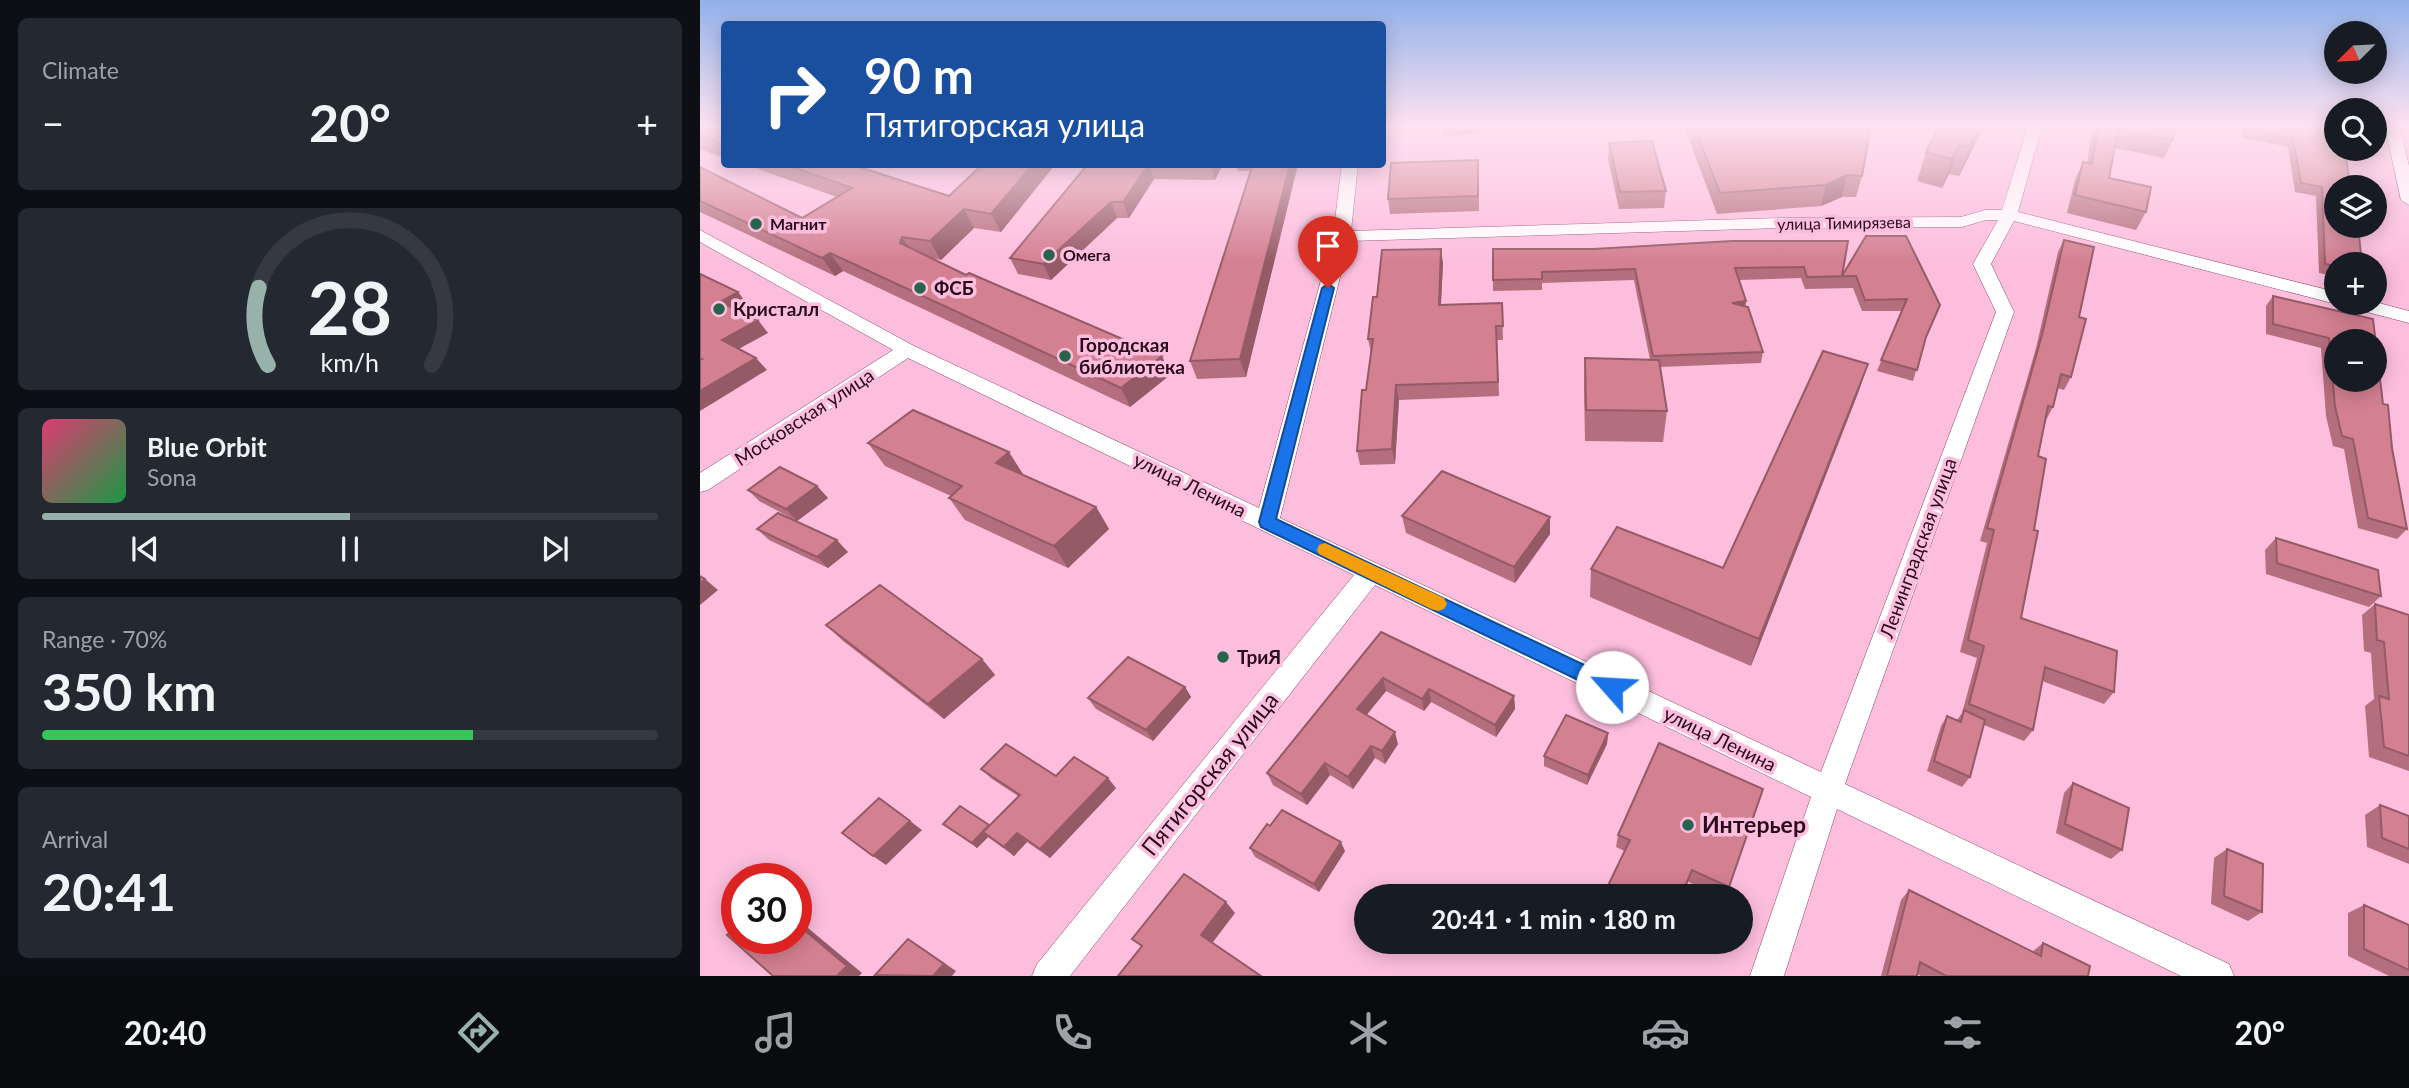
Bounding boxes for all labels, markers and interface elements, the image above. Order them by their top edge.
north arrow [2324,21,2387,84]
map controls [2324,21,2387,392]
text: 90 m [864,46,974,104]
icon: right [749,49,840,140]
text: Climate [42,56,119,84]
text: 20° [309,91,391,153]
button: search [2324,98,2387,161]
text: − [42,100,64,146]
text: + [636,100,658,146]
text: Пятигорская улица [864,105,1145,144]
button: layers [2324,175,2387,238]
street label: улица Тимирязева [1777,212,1911,233]
place label: Магнит [770,214,827,233]
marker: Магнит [748,216,764,232]
pin [1298,216,1358,288]
icon: arrive [1309,227,1347,265]
place label: Омега [1063,245,1111,264]
marker: Омега [1041,247,1057,263]
button: + [2324,252,2387,315]
text: 28 [308,263,392,351]
place label: ФСБ [934,276,974,299]
marker: ФСБ [912,280,928,296]
place label: Кристалл [733,297,819,320]
marker: Кристалл [711,301,727,317]
button: − [2324,329,2387,392]
place label: Городская библиотека [1079,333,1185,378]
text: km/h [321,346,379,376]
marker: Городская библиотека [1057,348,1073,364]
street label: Московская улица [730,363,878,470]
text: Blue Orbit [147,431,267,463]
street label: улица Ленина [1130,447,1250,522]
street label: Ленинградская улица [1874,455,1961,642]
text: Sona [147,463,197,491]
icon: previous [126,530,164,568]
icon: pause [331,530,369,568]
icon: next [536,530,574,568]
text: Range · 70% [42,625,167,653]
place label: ТриЯ [1237,645,1281,668]
marker: ТриЯ [1215,649,1231,665]
position arrow [1575,650,1649,724]
text: 350 km [42,660,216,722]
street label: Пятигорская улица [1135,686,1284,861]
street label: улица Ленина [1660,701,1780,776]
place label: Интерьер [1702,810,1806,838]
marker: Интерьер [1680,817,1696,833]
text: Arrival [42,825,108,853]
text: 20:41 [42,860,176,922]
speed limit sign: 30 [721,863,812,954]
text: 20:41 · 1 min · 180 m [1431,903,1676,935]
icon: directions [454,1008,503,1057]
icon: music [751,1008,800,1057]
icon: phone [1048,1008,1097,1057]
icon: climate [1344,1008,1393,1057]
icon: car [1641,1008,1690,1057]
icon: filters [1938,1008,1987,1057]
text: 20:40 [124,1013,206,1052]
text: 20° [2235,1013,2285,1052]

